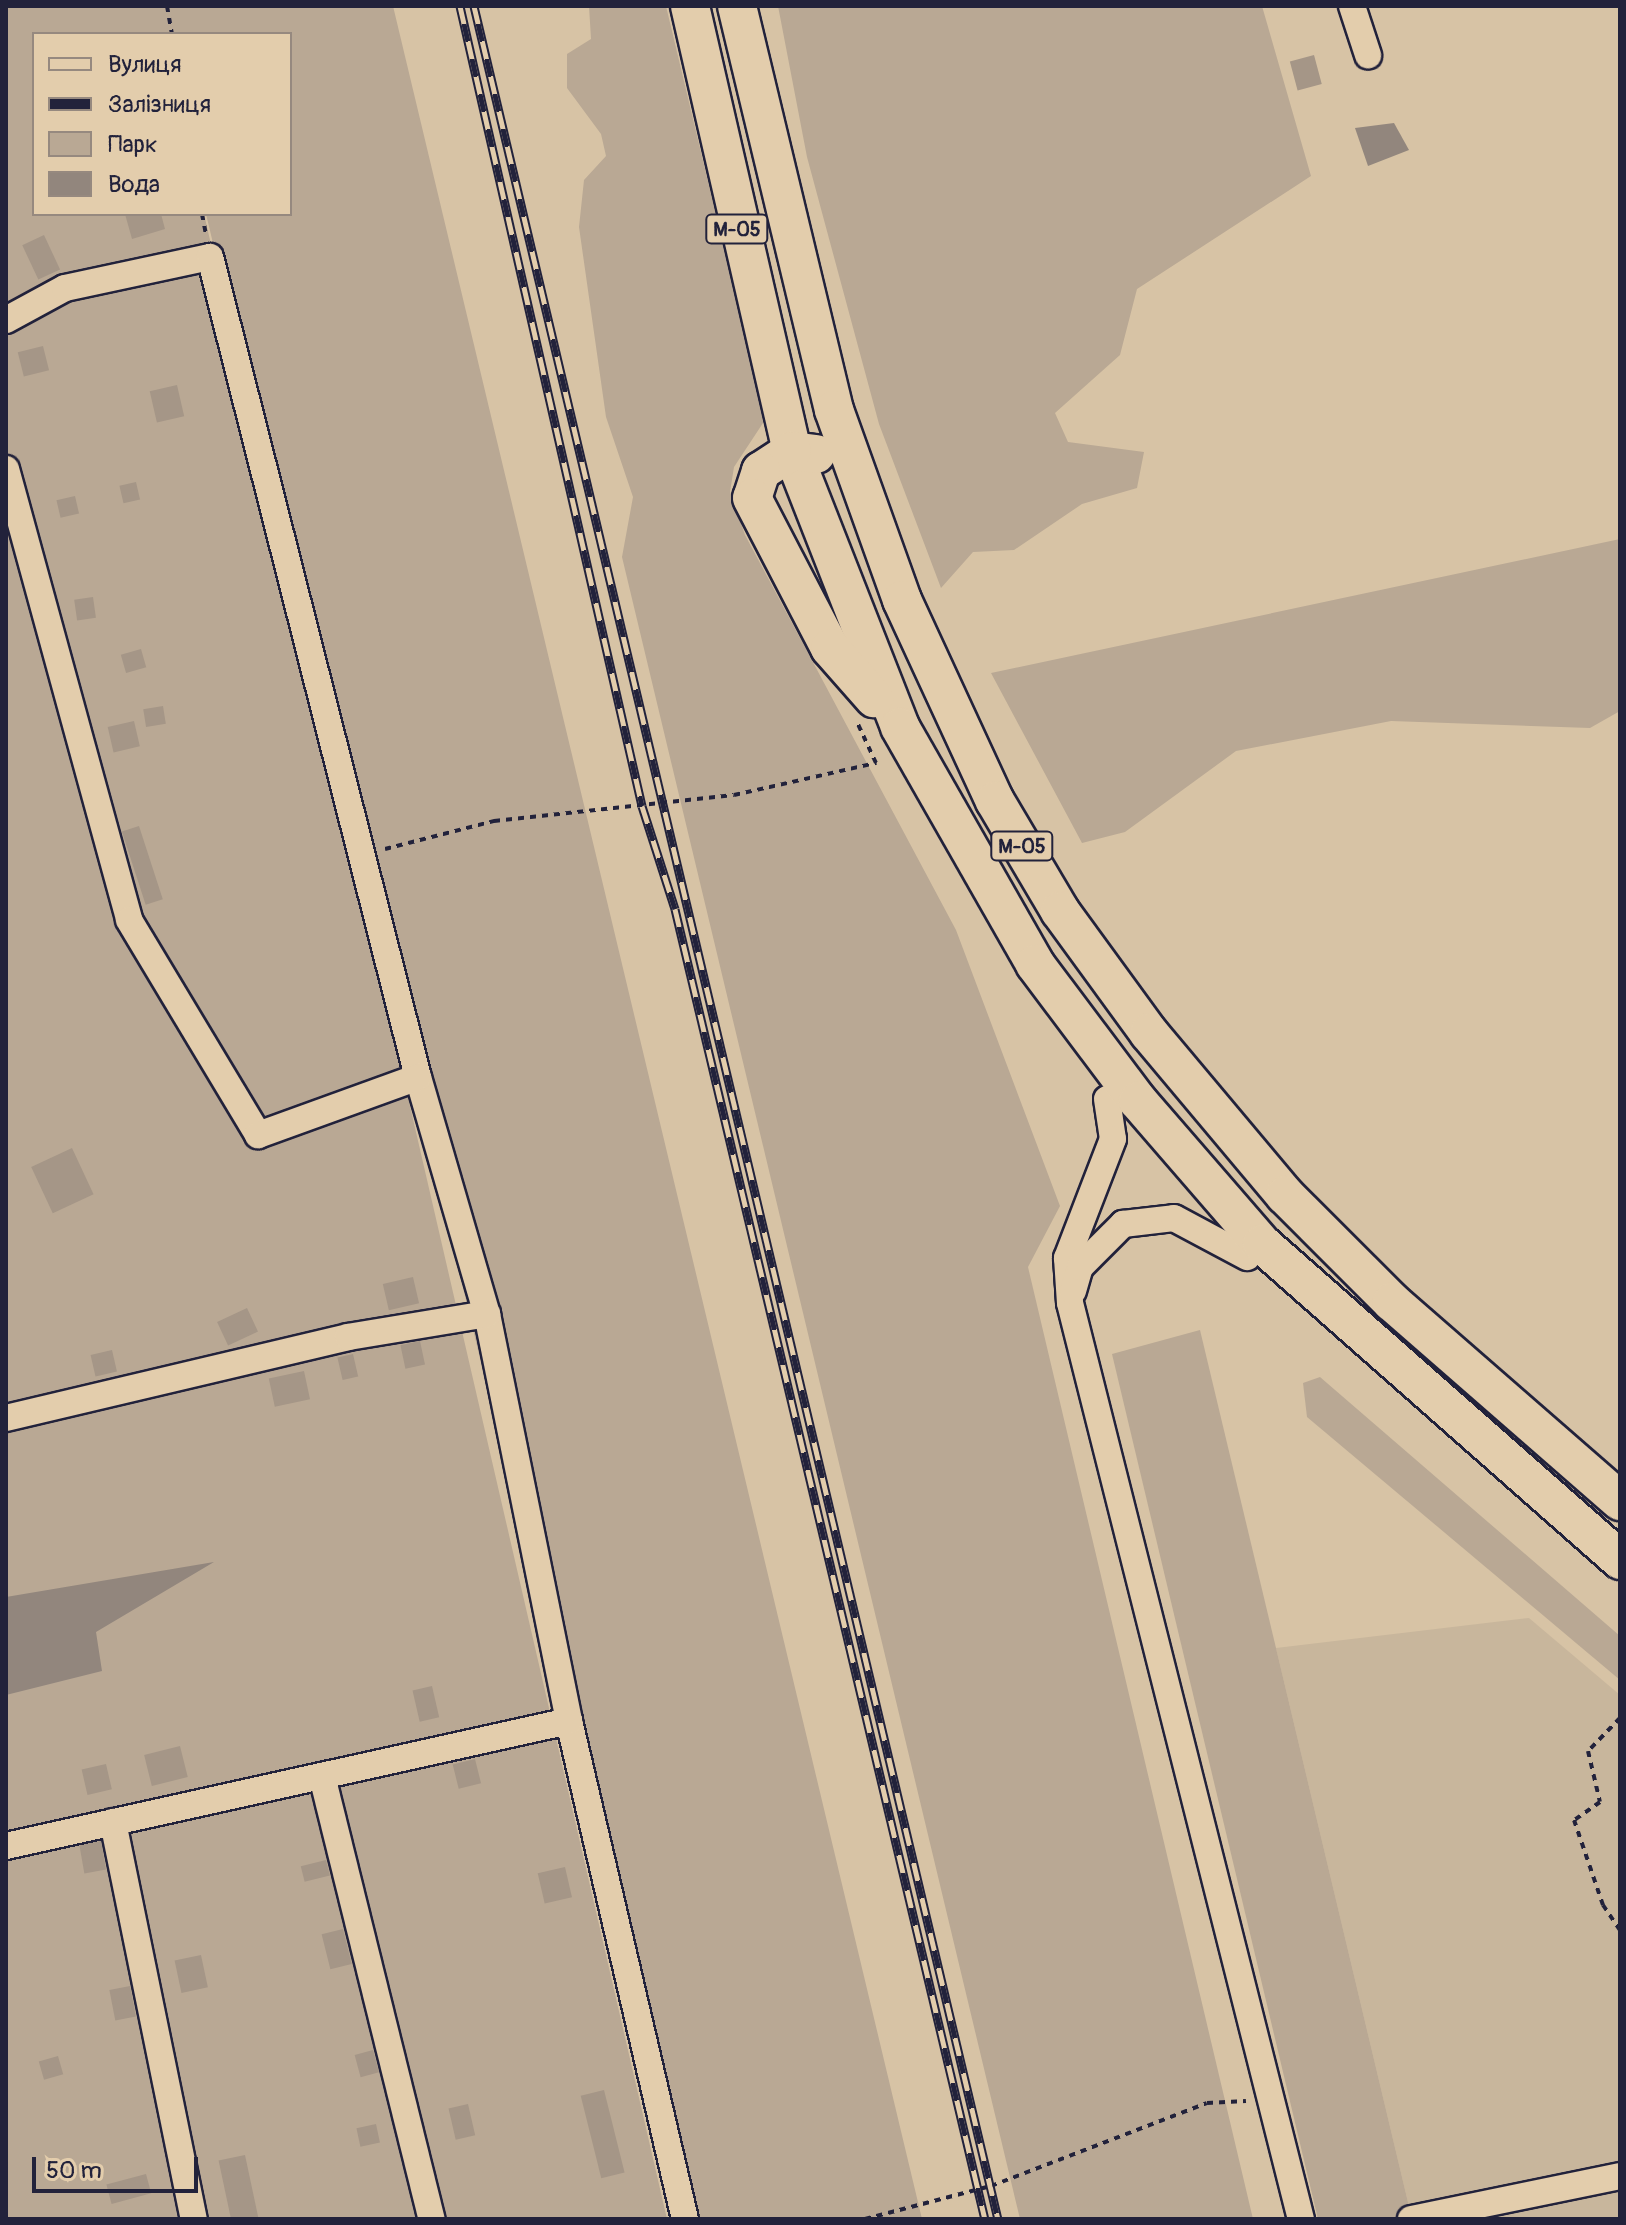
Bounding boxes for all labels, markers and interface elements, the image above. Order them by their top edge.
legend [32,32,292,216]
text: Вулиця [108,50,181,79]
text: Залізниця [108,90,211,119]
text: Парк [108,130,157,159]
text: Вода [108,170,160,199]
road number: М-05 [705,213,769,245]
road number: М-05 [990,830,1054,862]
scale bar [36,2141,202,2191]
text: 50 m [46,2156,102,2185]

